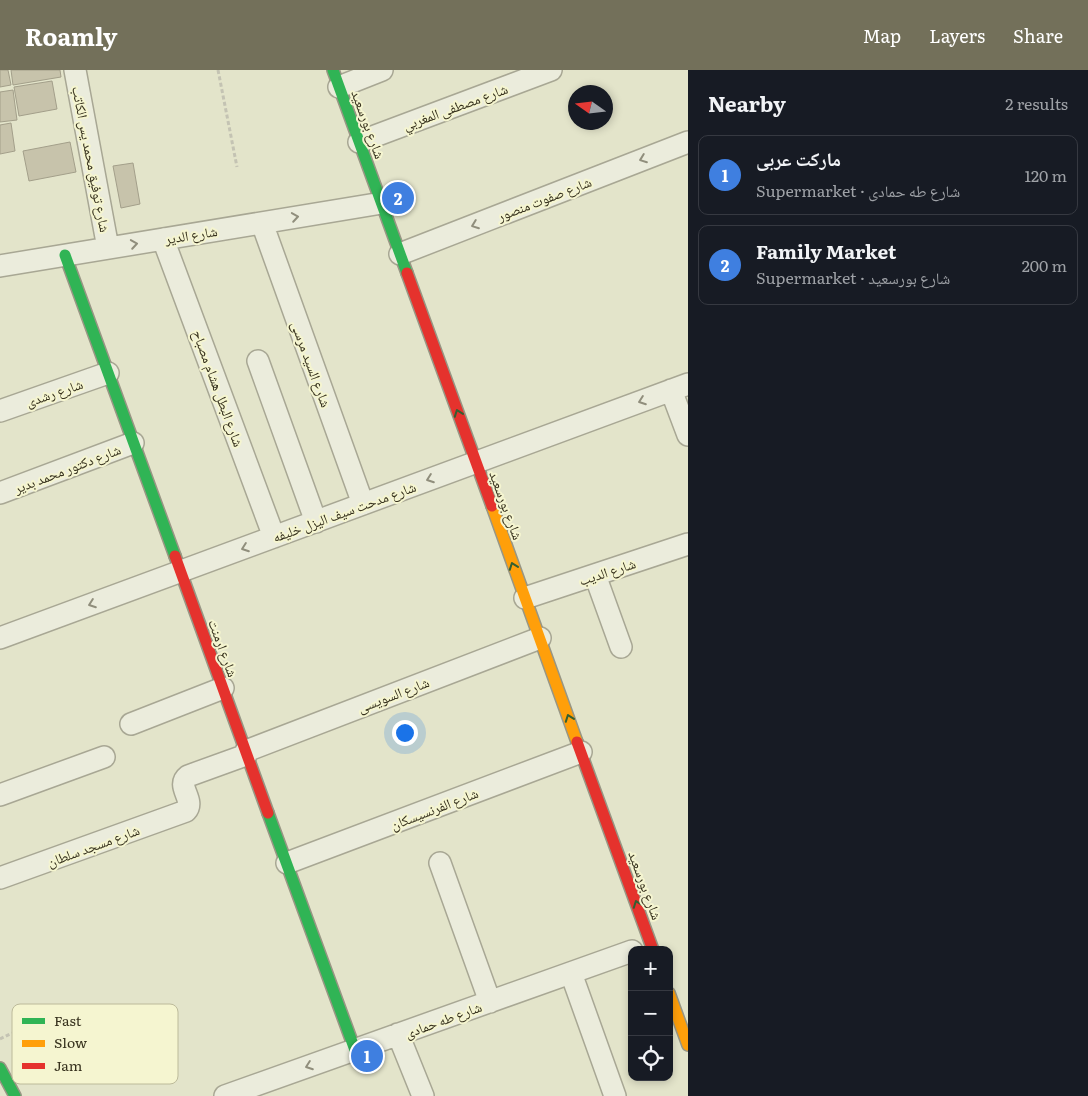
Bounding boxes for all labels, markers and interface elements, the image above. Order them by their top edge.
text: Roamly [25,18,118,53]
text: Map [863,22,901,49]
text: Layers [929,22,985,49]
text: Share [1013,22,1063,49]
street label: شارع مصطفى المغربي [400,78,511,137]
street label: شارع توفيق محمد يس الكاتب [67,84,116,234]
north arrow [568,85,613,130]
street label: شارع بورسعيد [346,87,391,162]
text: Nearby [708,87,786,118]
text: 2 results [1005,91,1068,115]
text: ماركت عربى [756,144,841,172]
one-way arrow [639,154,647,164]
text: 1 [722,163,728,187]
text: 120 m [1024,163,1067,187]
street label: شارع صفوت منصور [493,171,594,226]
text: Supermarket · شارع طه حمادى [756,178,960,202]
pin: 2 [382,179,414,217]
one-way arrow [290,213,299,223]
one-way arrow [471,219,480,229]
street label: شارع الدير [162,220,219,249]
text: Family Market [756,237,896,265]
one-way arrow [130,239,139,249]
text: 2 [721,253,729,277]
text: 200 m [1022,253,1067,277]
text: Supermarket · شارع بورسعيد [756,265,950,289]
street label: شارع السيد مرسى [286,318,337,410]
street label: شارع البطل هشام مصباح [188,327,249,450]
street label: شارع رشدى [23,373,86,412]
one-way arrow [638,395,647,405]
one-way arrow [454,409,464,418]
street label: شارع دكتور محمد بدير [10,438,124,499]
street label: شارع بورسعيد [484,468,529,543]
one-way arrow [426,473,435,483]
street label: شارع مدحت سيف اليزل خليفه [269,476,419,547]
one-way arrow [241,542,250,552]
street label: شارع الديب [576,552,638,591]
one-way arrow [509,562,519,571]
one-way arrow [89,598,97,608]
street label: شارع ارمنت [203,616,244,680]
street label: شارع السويسى [354,671,432,718]
one-way arrow [565,715,575,723]
your location [392,720,418,746]
street label: شارع الفرنسيسكان [387,782,481,835]
street label: شارع مسجد سلطان [44,819,142,872]
street label: شارع بورسعيد [623,848,668,923]
one-way arrow [633,900,643,909]
map controls [628,946,673,1081]
button: + [628,946,673,991]
button: − [628,991,673,1036]
street label: شارع طه حمادى [402,996,485,1043]
legend [12,1004,178,1084]
text: Fast [54,1010,82,1030]
text: Slow [54,1032,87,1052]
button: locate [628,1036,673,1081]
pin: 1 [351,1037,383,1075]
text: Jam [54,1055,83,1075]
one-way arrow [305,1060,314,1070]

